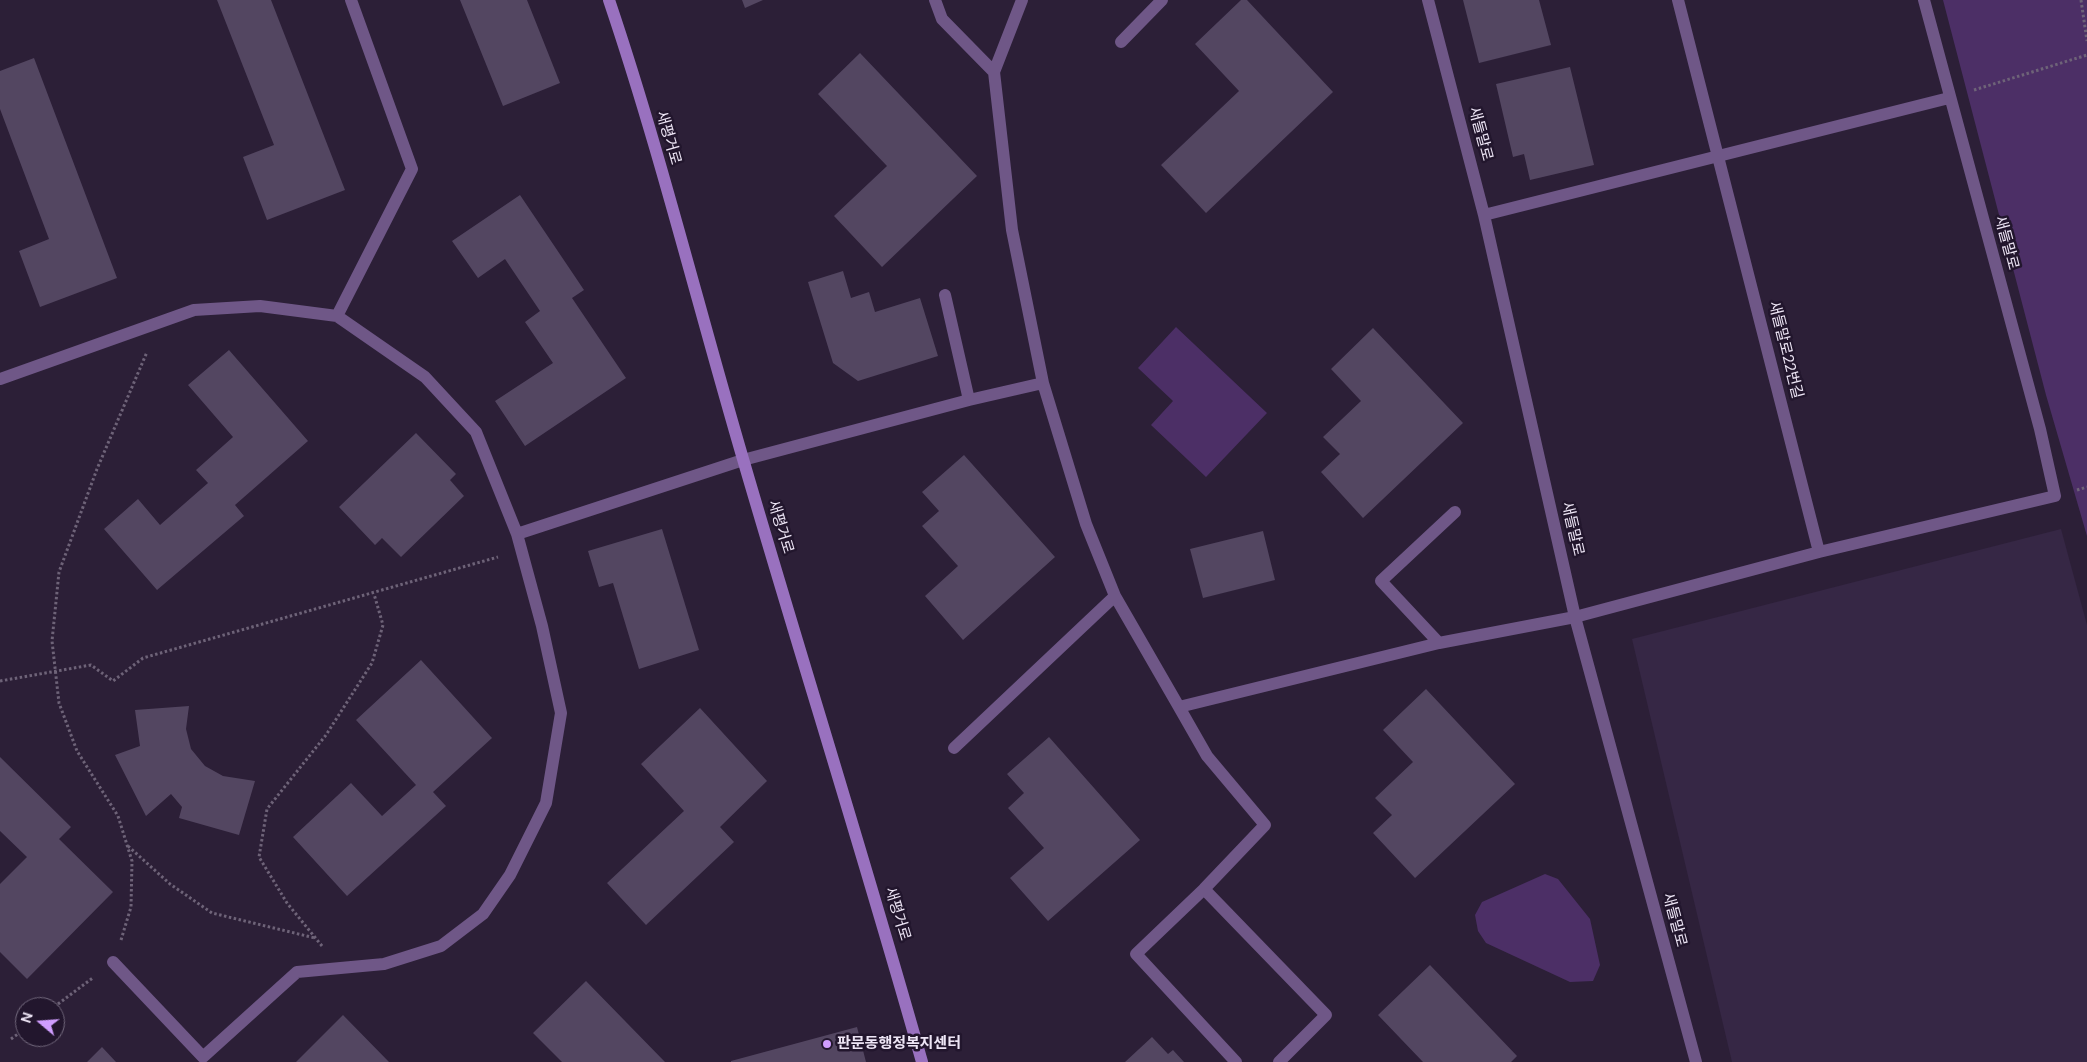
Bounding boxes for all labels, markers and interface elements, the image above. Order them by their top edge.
street label: 새들말로 [1464,105,1496,163]
street label: 새평거로 [652,109,684,167]
street label: 새들말로 [1990,214,2022,272]
street label: 새들말로22번길 [1764,299,1806,401]
street label: 새평거로 [763,498,797,556]
street label: 새들말로 [1557,500,1587,558]
street label: 새평거로 [880,885,914,943]
street label: 새들말로 [1658,891,1690,949]
north arrow [15,997,65,1047]
text: N [17,1010,37,1025]
place label: 판문동행정복지센터 [837,1035,961,1053]
marker: 판문동행정복지센터 [821,1038,833,1050]

